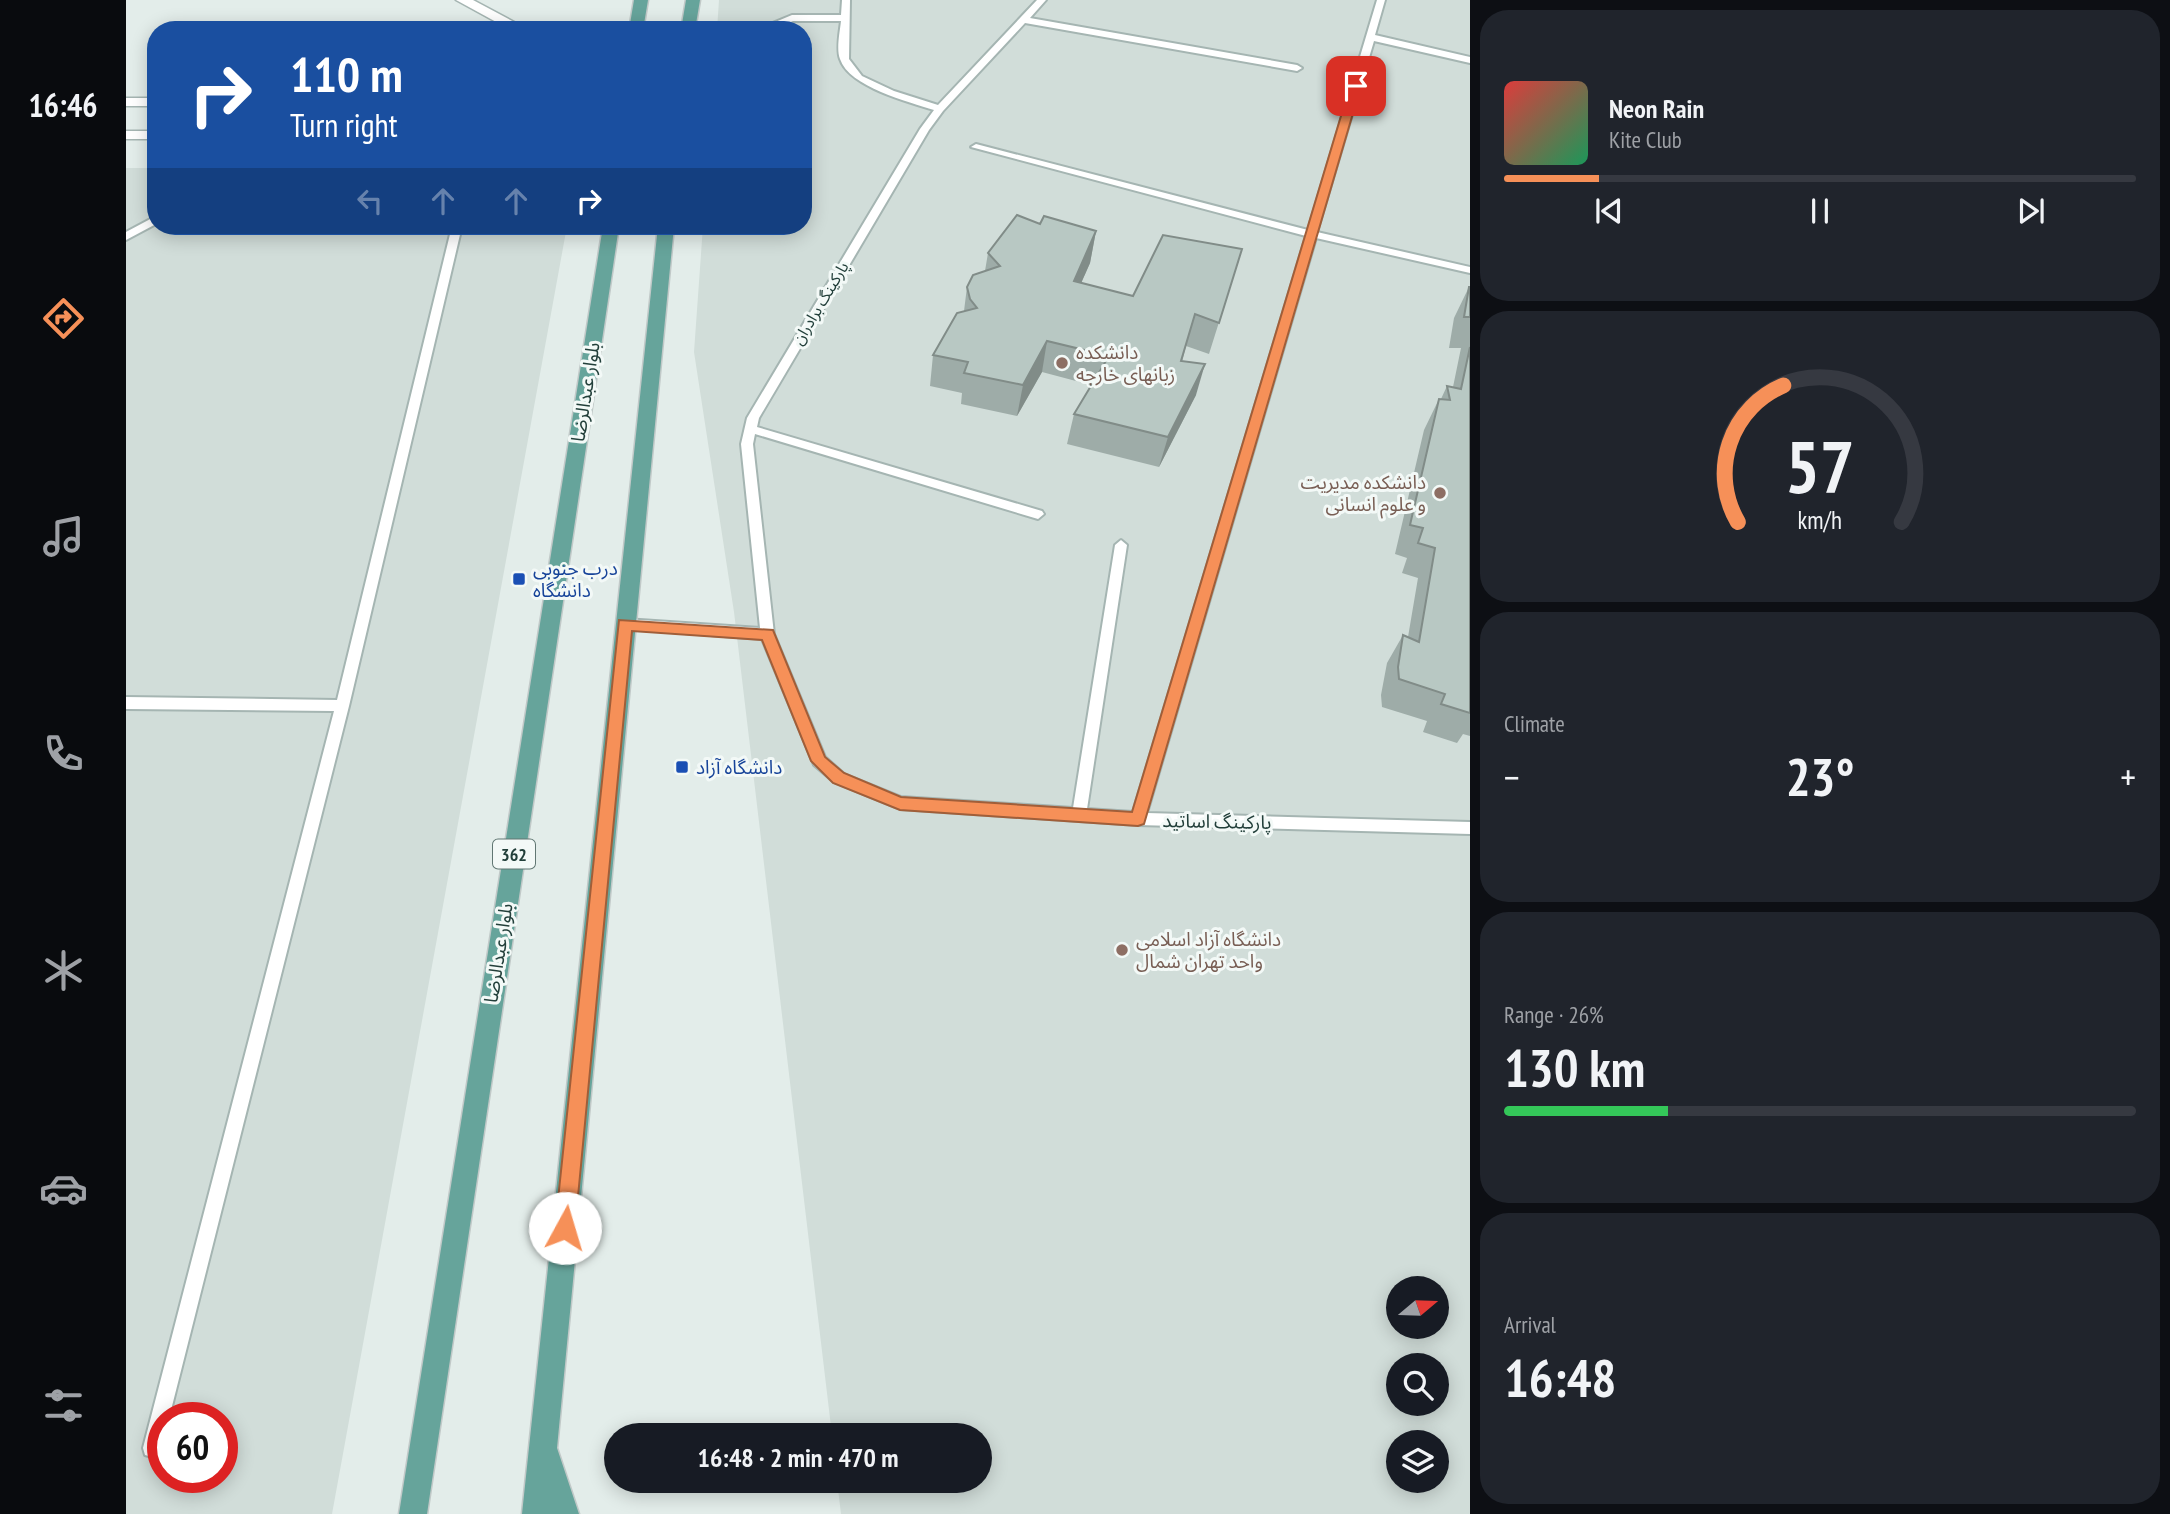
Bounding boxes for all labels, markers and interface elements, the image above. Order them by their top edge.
text: 110 m [290,42,403,106]
icon: right [175,49,266,140]
pin [1326,56,1386,116]
icon: arrive [1337,67,1375,105]
text: 16:46 [28,84,98,126]
text: Neon Rain [1609,92,1704,125]
text: Turn right [290,104,398,146]
text: Kite Club [1609,125,1682,154]
icon: left [351,182,389,220]
icon: ahead [424,182,462,220]
icon: ahead [497,182,535,220]
icon: right [570,182,608,220]
icon: previous [1590,192,1628,230]
icon: pause [1801,192,1839,230]
icon: next [2012,192,2050,230]
street label: پارکینگ برادران [787,258,854,349]
icon: directions [39,294,88,343]
street label: بلوار عبدالرضا [565,340,605,444]
place label: دانشکده زبانهای خارجه [1076,340,1175,386]
marker: دانشکده زبانهای خارجه [1054,355,1070,371]
text: 57 [1785,419,1855,513]
place label: دانشکده مدیریت و علوم انسانی [1301,470,1426,519]
marker: دانشکده مدیریت و علوم انسانی [1432,485,1448,501]
text: km/h [1798,504,1842,536]
icon: music [39,512,88,561]
place label: درب جنوبی دانشگاه [533,556,618,602]
marker: درب جنوبی دانشگاه [511,571,527,587]
text: Climate [1504,709,1565,738]
icon: phone [39,729,88,778]
text: 23° [1786,743,1854,810]
text: − [1504,752,1520,801]
text: + [2120,752,2136,801]
place label: دانشگاه آزاد [696,755,782,779]
marker: دانشگاه آزاد [674,759,690,775]
street label: پارکینگ اساتید [1162,808,1272,835]
road number: 362 [493,840,535,868]
street label: بلوار عبدالرضا [478,901,518,1005]
place label: دانشگاه آزاد اسلامی واحد تهران شمال [1136,927,1281,973]
marker: دانشگاه آزاد اسلامی واحد تهران شمال [1114,942,1130,958]
icon: climate [39,946,88,995]
text: Range · 26% [1504,1000,1604,1029]
text: 130 km [1504,1034,1645,1101]
icon: car [39,1164,88,1213]
position arrow [528,1191,602,1265]
north arrow [1386,1276,1449,1339]
map controls [1386,1276,1449,1493]
text: Arrival [1504,1310,1556,1339]
text: 16:48 [1504,1344,1616,1411]
button: search [1386,1353,1449,1416]
icon: filters [39,1381,88,1430]
speed limit sign: 60 [147,1402,238,1493]
button: layers [1386,1430,1449,1493]
text: 16:48 · 2 min · 470 m [698,1441,898,1474]

